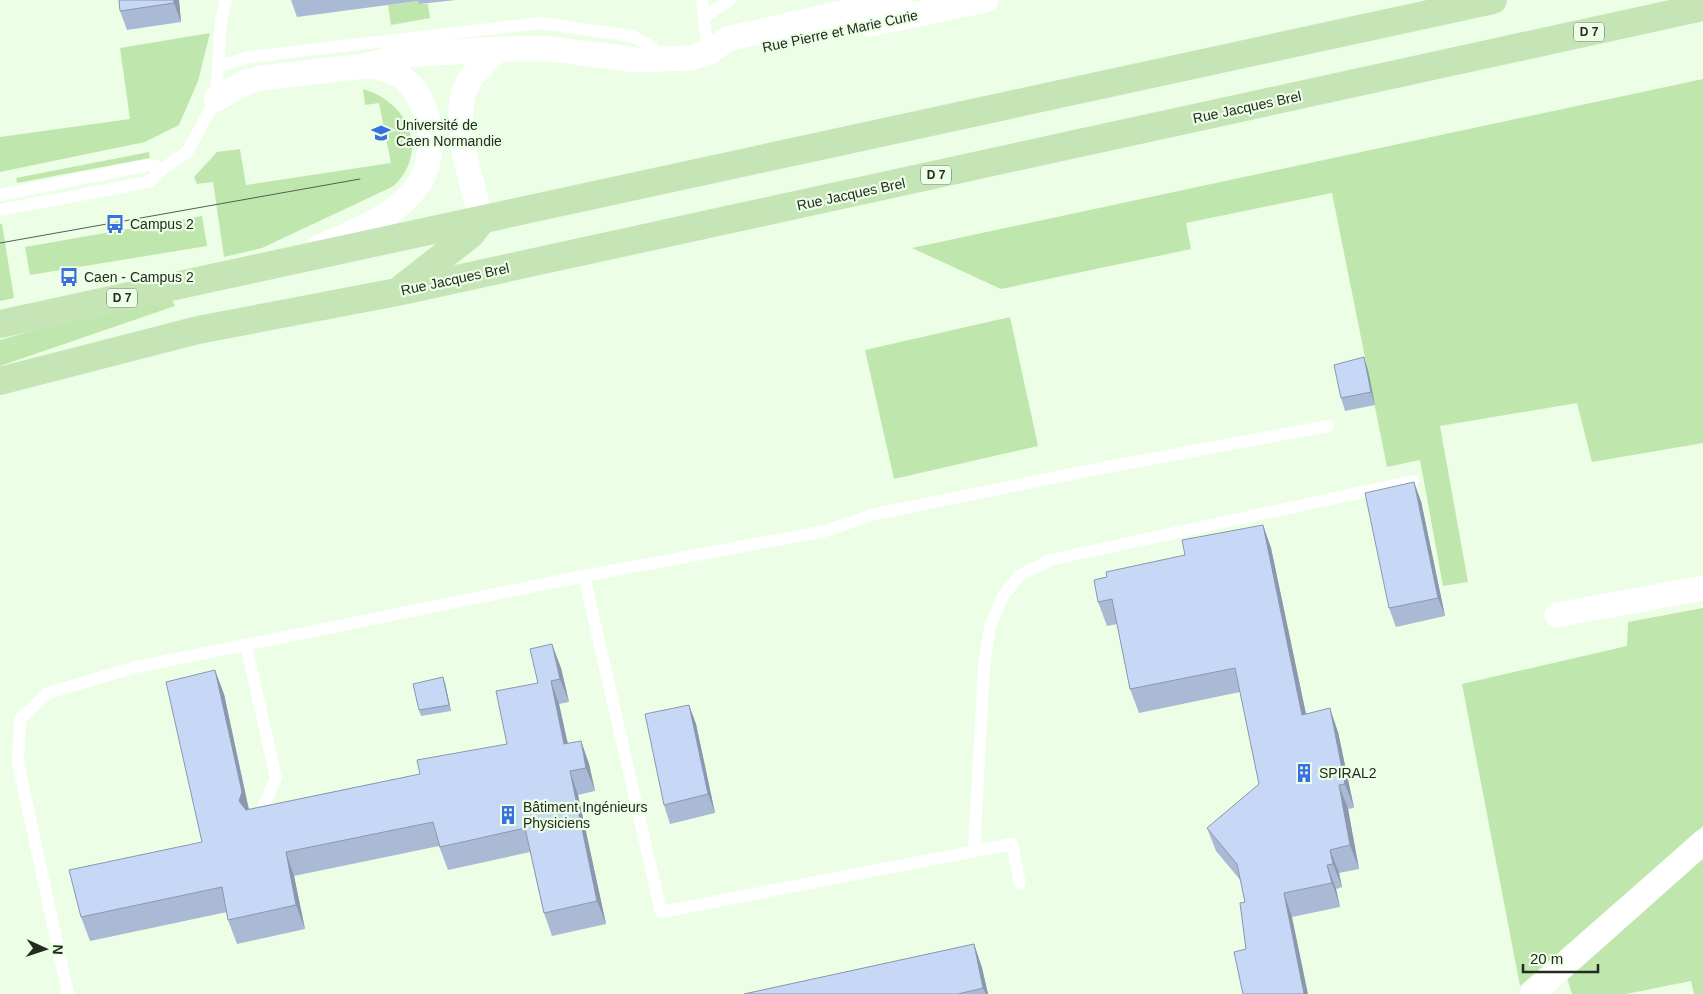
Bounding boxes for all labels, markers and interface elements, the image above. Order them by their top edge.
street label: Rue Pierre et Marie Curie [761,7,919,55]
road number: D 7 [1574,22,1604,42]
street label: Rue Jacques Brel [1191,88,1303,126]
place label: Université de Caen Normandie [396,117,502,149]
school or university icon: Université de Caen Normandie [370,122,392,144]
road number: D 7 [921,166,951,184]
street label: Rue Jacques Brel [795,175,907,213]
bus stop icon: Campus 2 [104,213,126,235]
place label: Campus 2 [130,216,194,232]
street label: Rue Jacques Brel [399,260,511,298]
bus stop icon: Caen - Campus 2 [58,266,80,288]
place label: Caen - Campus 2 [84,269,194,285]
road number: D 7 [107,288,137,308]
building icon: SPIRAL2 [1293,762,1315,784]
place label: SPIRAL2 [1319,765,1377,781]
place label: Bâtiment Ingénieurs Physiciens [523,799,648,831]
building icon: Bâtiment Ingénieurs Physiciens [497,804,519,826]
north arrow [20,924,70,974]
scale bar [1523,942,1598,974]
text: N [50,944,66,955]
text: 20 m [1530,950,1563,967]

